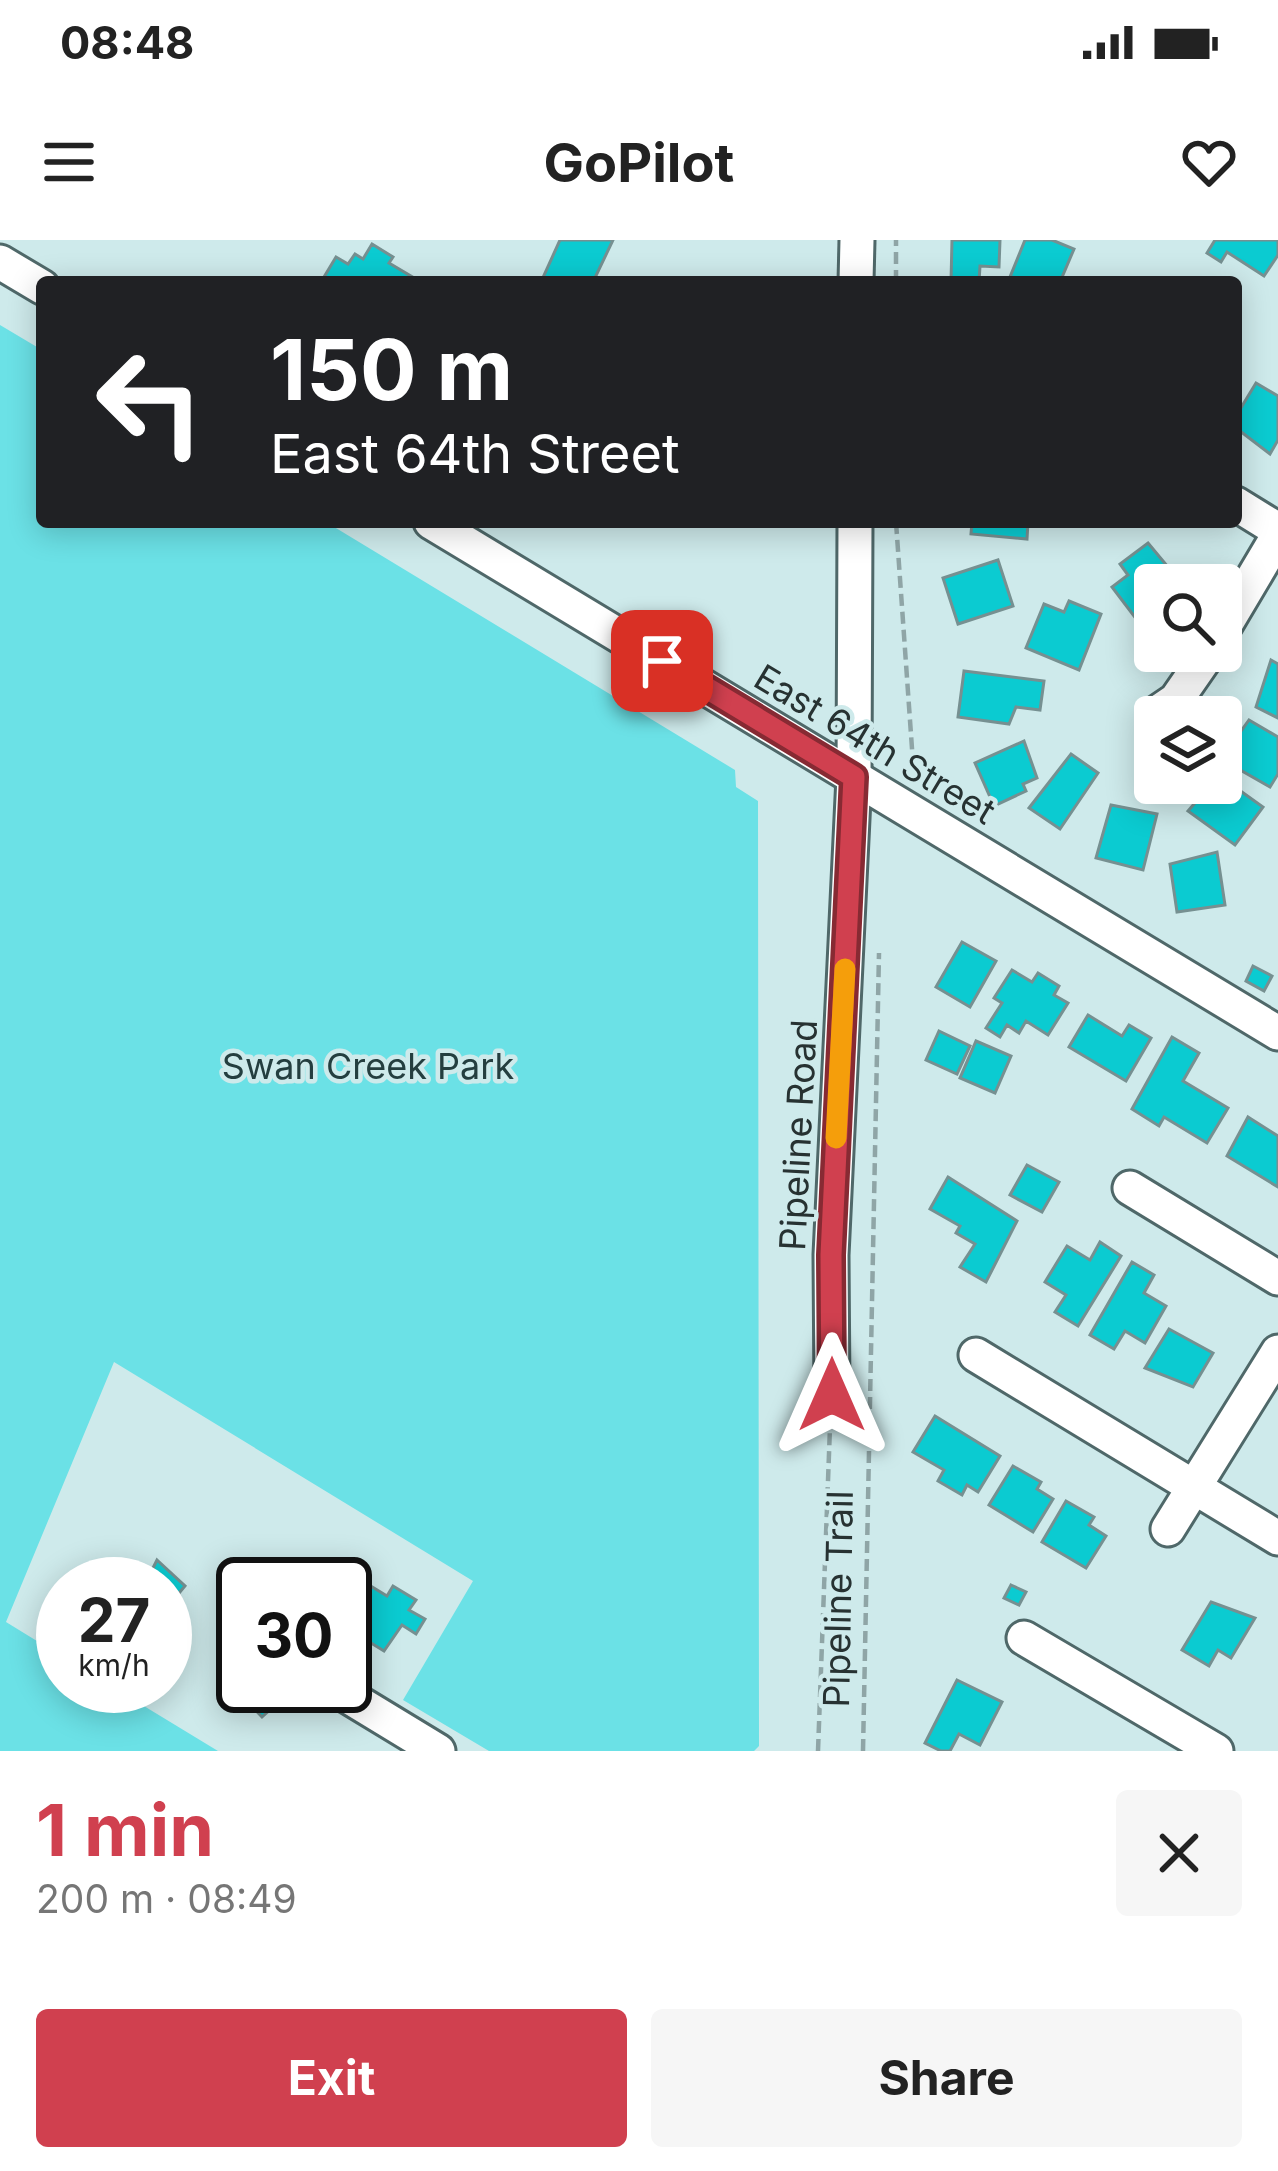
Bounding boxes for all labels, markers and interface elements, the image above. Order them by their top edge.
text: 08:48 [60,15,194,70]
icon: menu [36,129,102,195]
icon: heart [1176,129,1242,195]
text: GoPilot [544,130,734,195]
text: 150 m [270,319,513,420]
icon: left [72,324,228,480]
text: East 64th Street [270,421,680,486]
map controls [1134,564,1242,804]
button: search [1134,564,1242,672]
pin [611,610,713,712]
icon: arrive [629,628,695,694]
street label: East 64th Street [747,655,1004,833]
button: layers [1134,696,1242,804]
street label: Pipeline Road [770,1018,826,1252]
park label: Swan Creek Park [222,1044,514,1088]
position arrow [769,1332,895,1458]
street label: Pipeline Trail [814,1490,862,1708]
speed limit sign: 30 [216,1557,372,1713]
text: 27 [78,1584,150,1656]
text: km/h [78,1647,150,1683]
text: 1 min [36,1786,214,1873]
button: close [1116,1790,1242,1916]
text: 200 m · 08:49 [36,1875,297,1922]
button: Exit [36,2009,627,2147]
button: Share [651,2009,1242,2147]

